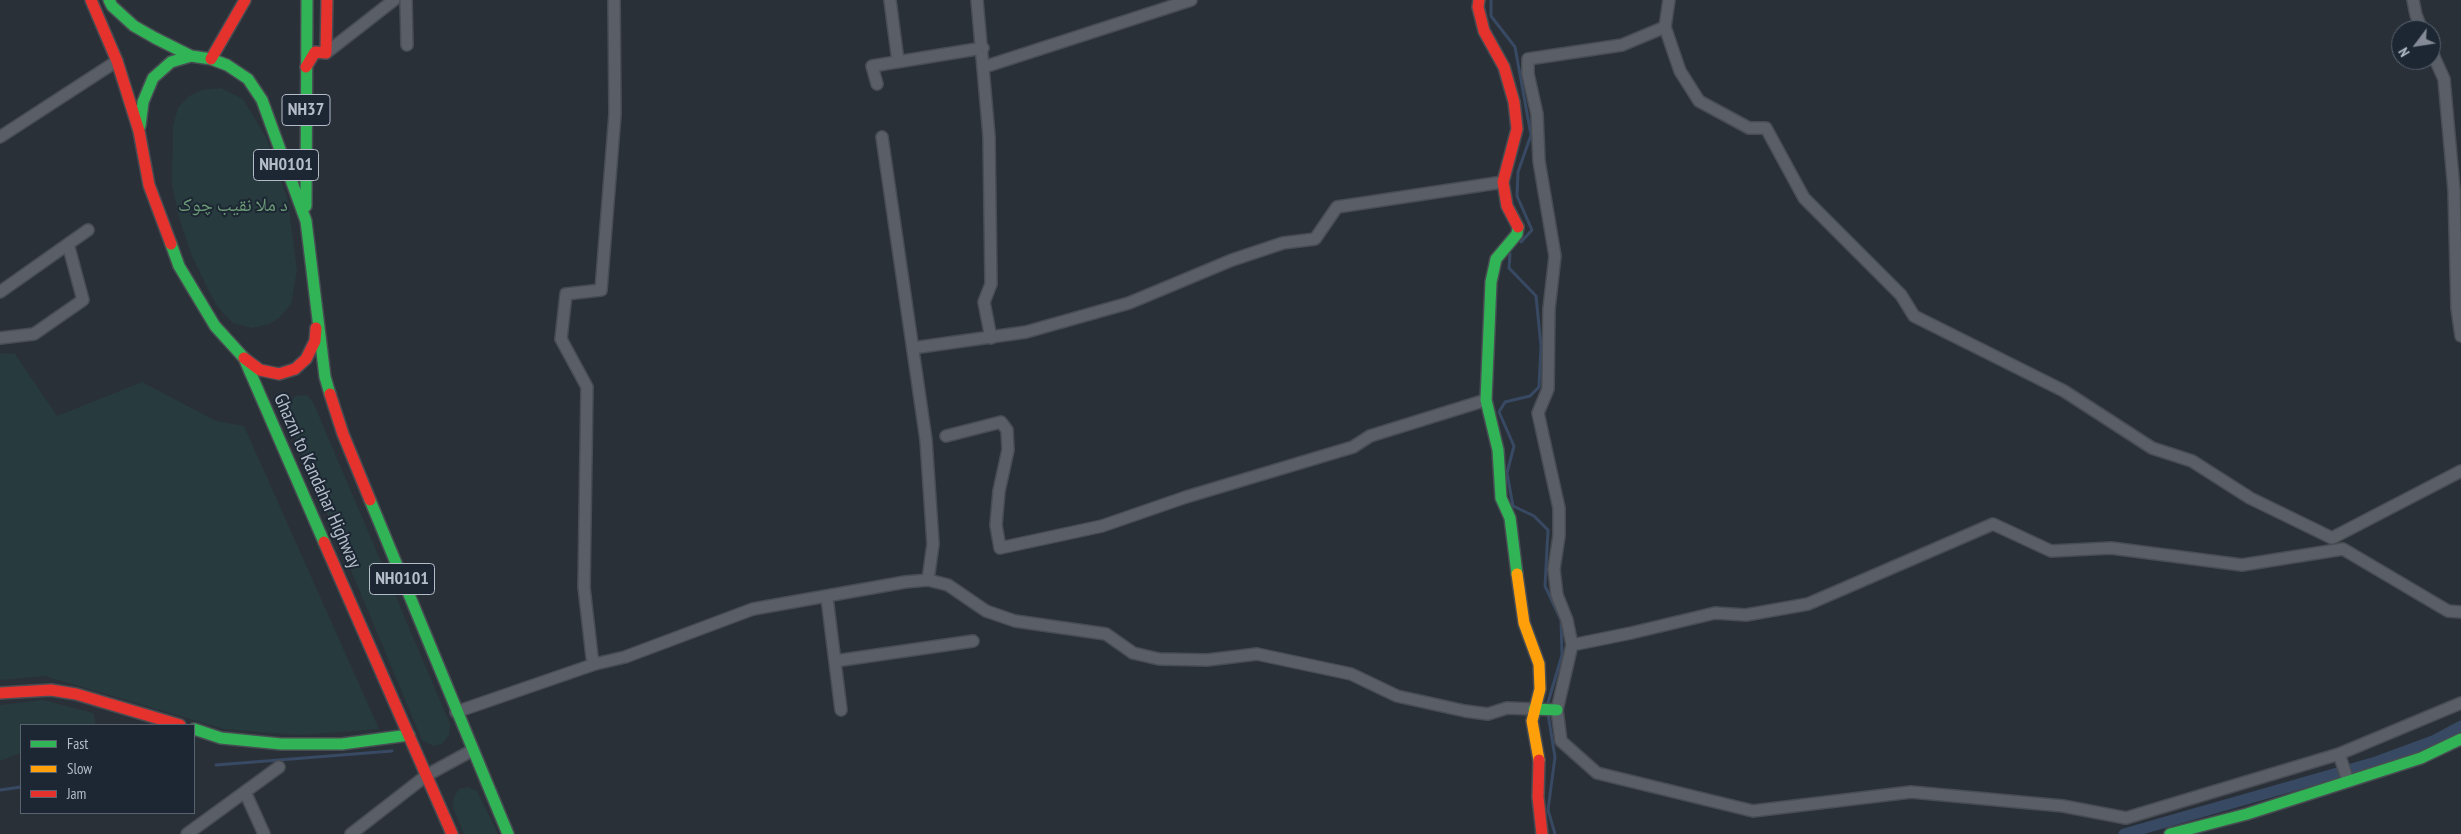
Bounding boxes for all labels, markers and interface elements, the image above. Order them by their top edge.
north arrow [2391,20,2441,70]
text: N [2394,44,2414,60]
road number: NH37 [282,94,330,126]
road number: NH0101 [254,150,318,180]
park label: د ملا نقيب چوک [178,195,288,217]
street label: Ghazni to Kandahar Highway [268,390,366,572]
road number: NH0101 [370,564,434,594]
legend [20,724,195,814]
text: Fast [67,734,88,753]
text: Slow [67,759,92,778]
text: Jam [67,784,86,803]

